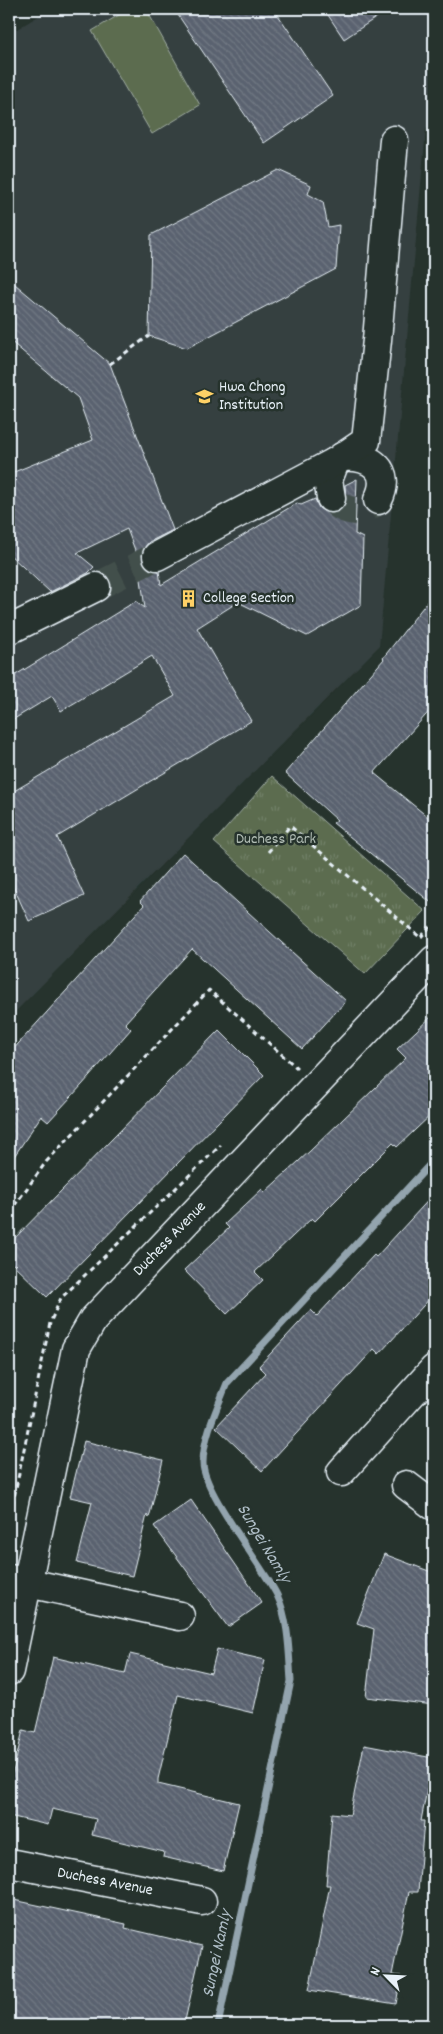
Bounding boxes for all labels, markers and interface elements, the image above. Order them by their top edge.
place label: Hwa Chong Institution [219,376,285,417]
school or university icon: Hwa Chong Institution [195,386,215,406]
place label: College Section [203,587,294,610]
building icon: College Section [179,588,199,608]
park label: Duchess Park [236,828,316,851]
street label: Duchess Avenue [128,1196,212,1282]
water label: Sungei Namly [229,1500,298,1591]
street label: Duchess Avenue [55,1861,155,1903]
water label: Sungei Namly [197,1905,240,2000]
north arrow [360,1952,410,2002]
text: N [365,1964,387,1979]

